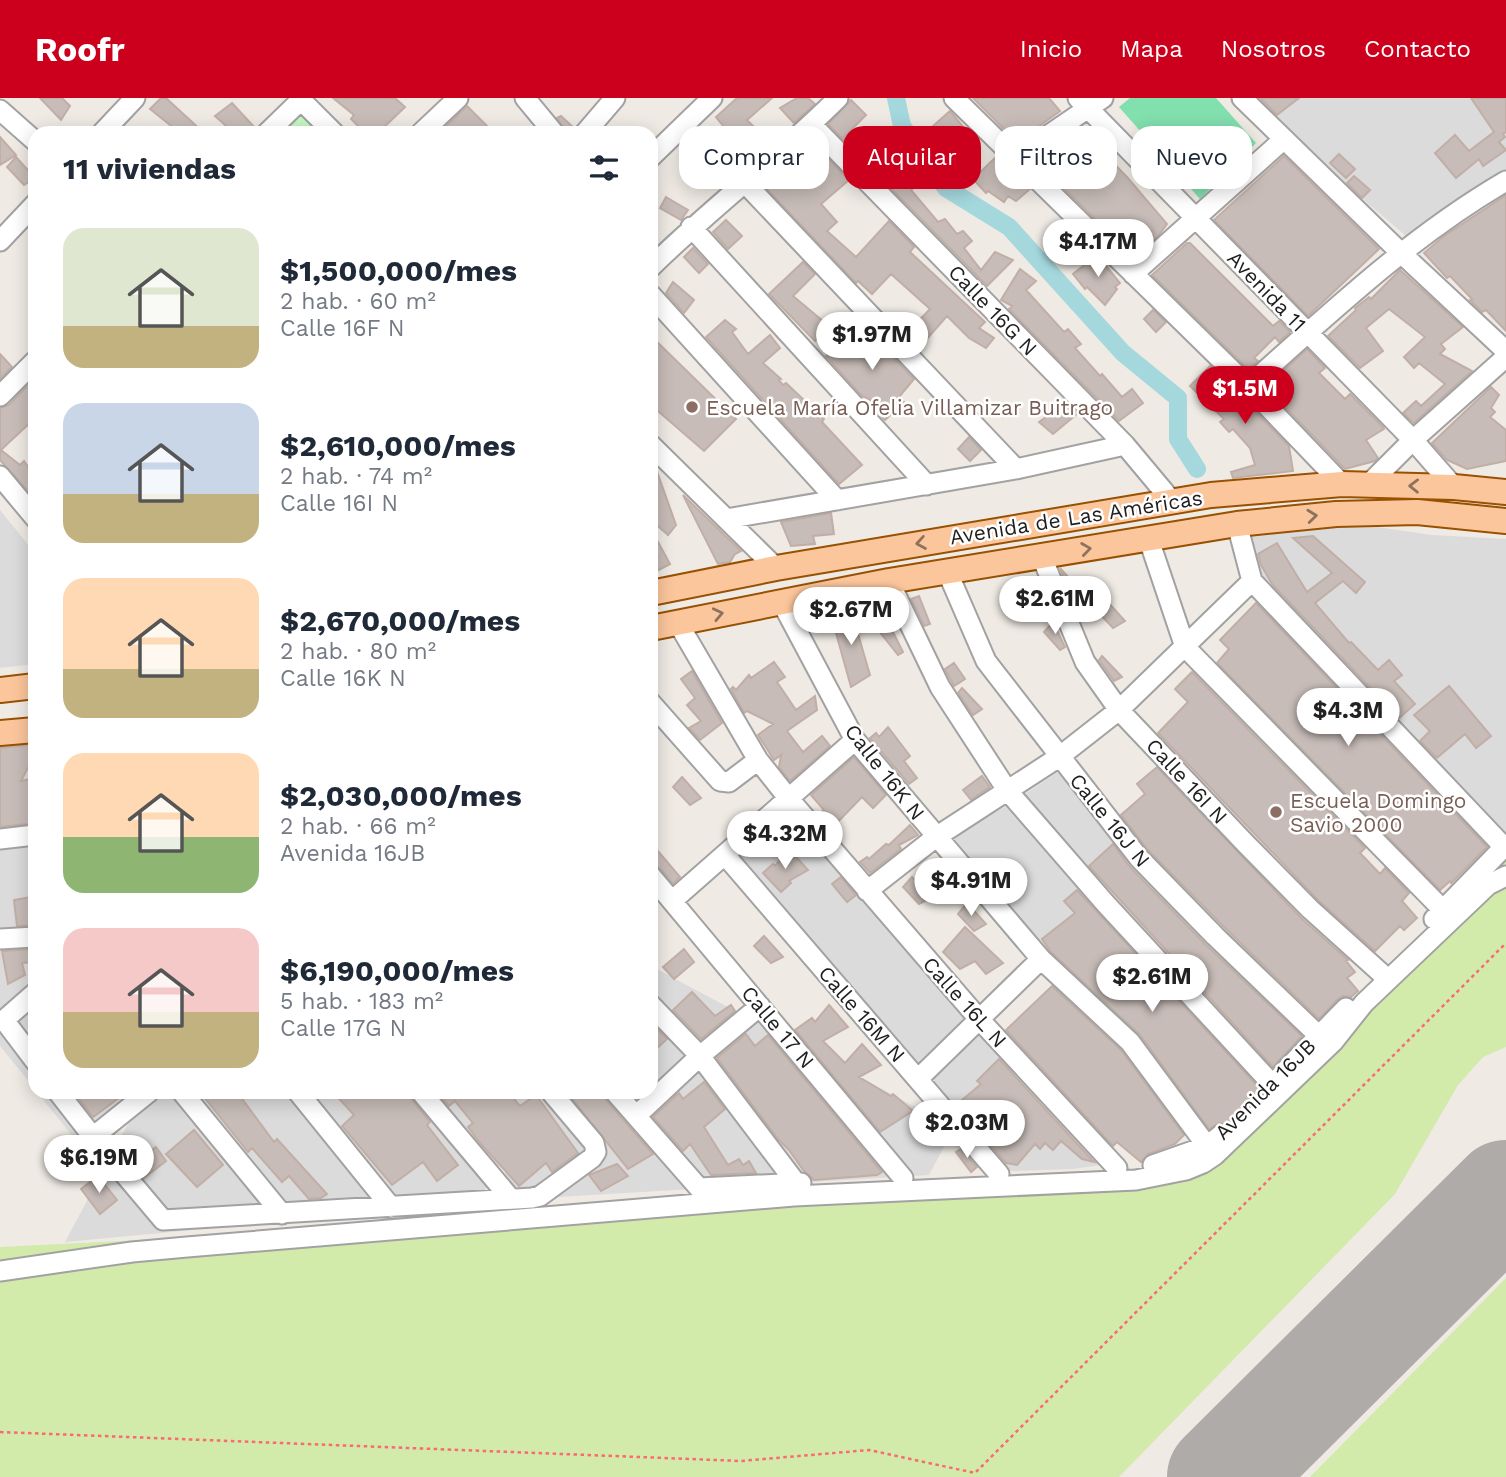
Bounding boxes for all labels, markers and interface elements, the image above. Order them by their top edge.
text: Roofr [35,30,125,69]
text: Inicio [1020,35,1082,63]
text: Mapa [1120,35,1183,63]
text: Nosotros [1221,35,1326,63]
text: Contacto [1364,35,1471,63]
chip: Comprar [679,126,829,189]
chip: Alquilar [843,126,981,189]
chip: Filtros [995,126,1117,189]
chip: Nuevo [1131,126,1252,189]
icon: filters [585,149,623,187]
text: 11 viviendas [63,151,236,186]
pin: $4.17M [1041,220,1155,279]
text: $4.17M [1059,228,1137,255]
street label: Avenida 11 [1222,245,1312,337]
text: $1,500,000/mes [280,253,517,288]
icon: home [119,256,203,340]
street label: Calle 16G N [943,259,1043,361]
text: 2 hab. · 60 m² [280,288,436,315]
pin: $1.97M [815,313,929,372]
text: Calle 16F N [280,315,405,342]
text: $1.97M [832,321,912,348]
pin: $1.5M [1196,366,1294,426]
text: $1.5M [1212,375,1278,402]
place label: Escuela María Ofelia Villamizar Buitrago [706,395,1113,420]
marker: Escuela María Ofelia Villamizar Buitrago [684,399,700,415]
text: $2,610,000/mes [280,428,516,463]
icon: home [119,431,203,515]
text: 2 hab. · 74 m² [280,463,432,490]
one-way arrow [1408,478,1418,494]
street label: Avenida de Las Américas [948,485,1204,549]
text: Calle 16I N [280,490,398,517]
one-way arrow [1306,509,1317,524]
one-way arrow [915,535,927,550]
one-way arrow [1081,541,1092,556]
pin: $2.61M [998,576,1112,636]
text: $2.61M [1015,585,1095,612]
pin: $2.67M [794,588,908,647]
text: $2.67M [809,596,893,623]
text: $2,670,000/mes [280,603,520,638]
icon: home [119,606,203,690]
one-way arrow [712,608,724,623]
text: 2 hab. · 80 m² [280,638,436,665]
text: Calle 16K N [280,665,406,692]
pin: $4.3M [1299,688,1397,748]
text: $4.3M [1313,697,1383,724]
street label: Calle 16K N [840,719,930,825]
street label: Calle 16I N [1141,733,1233,829]
street label: Calle 16J N [1065,768,1155,872]
text: $2,030,000/mes [280,778,522,813]
icon: home [119,781,203,865]
place label: Escuela Domingo Savio 2000 [1290,788,1466,837]
marker: Escuela Domingo Savio 2000 [1268,804,1284,820]
pin: $4.32M [728,812,842,871]
text: 2 hab. · 66 m² [280,813,436,840]
text: $4.32M [743,820,827,847]
text: Avenida 16JB [280,840,425,867]
pin: $4.91M [914,858,1028,918]
text: $4.91M [930,867,1012,894]
street label: Calle 16L N [918,951,1012,1053]
text: $6,190,000/mes [280,953,514,988]
pin: $2.61M [1095,954,1209,1014]
icon: home [119,956,203,1040]
street label: Calle 16M N [813,961,911,1067]
text: $2.61M [1112,963,1192,990]
street label: Calle 17 N [736,981,820,1073]
text: 5 hab. · 183 m² [280,988,443,1015]
text: Calle 17G N [280,1015,407,1042]
street label: Avenida 16JB [1209,1033,1321,1145]
pin: $2.03M [910,1100,1024,1160]
text: $2.03M [925,1109,1009,1136]
pin: $6.19M [42,1136,156,1195]
text: $6.19M [60,1144,138,1171]

